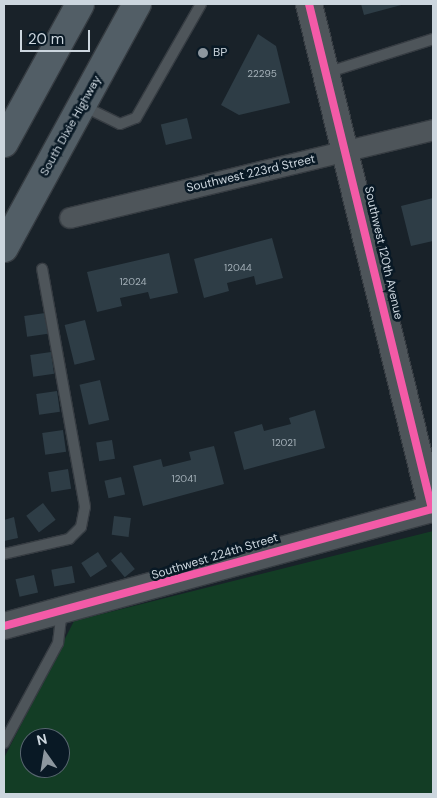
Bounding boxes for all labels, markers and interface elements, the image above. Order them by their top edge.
scale bar [22,20,92,52]
text: 20 m [28,29,64,49]
place label: BP [213,46,227,60]
marker: BP [197,47,209,59]
house number: 22295 [247,68,277,80]
street label: South Dixie Highway [37,73,105,179]
street label: Southwest 223rd Street [185,152,317,196]
street label: Southwest 120th Avenue [361,185,405,321]
house number: 12044 [224,262,252,274]
house number: 12024 [119,276,147,288]
house number: 12021 [272,437,296,449]
house number: 12041 [172,473,196,485]
street label: Southwest 224th Street [150,531,280,583]
north arrow [20,728,70,778]
text: N [35,729,49,749]

